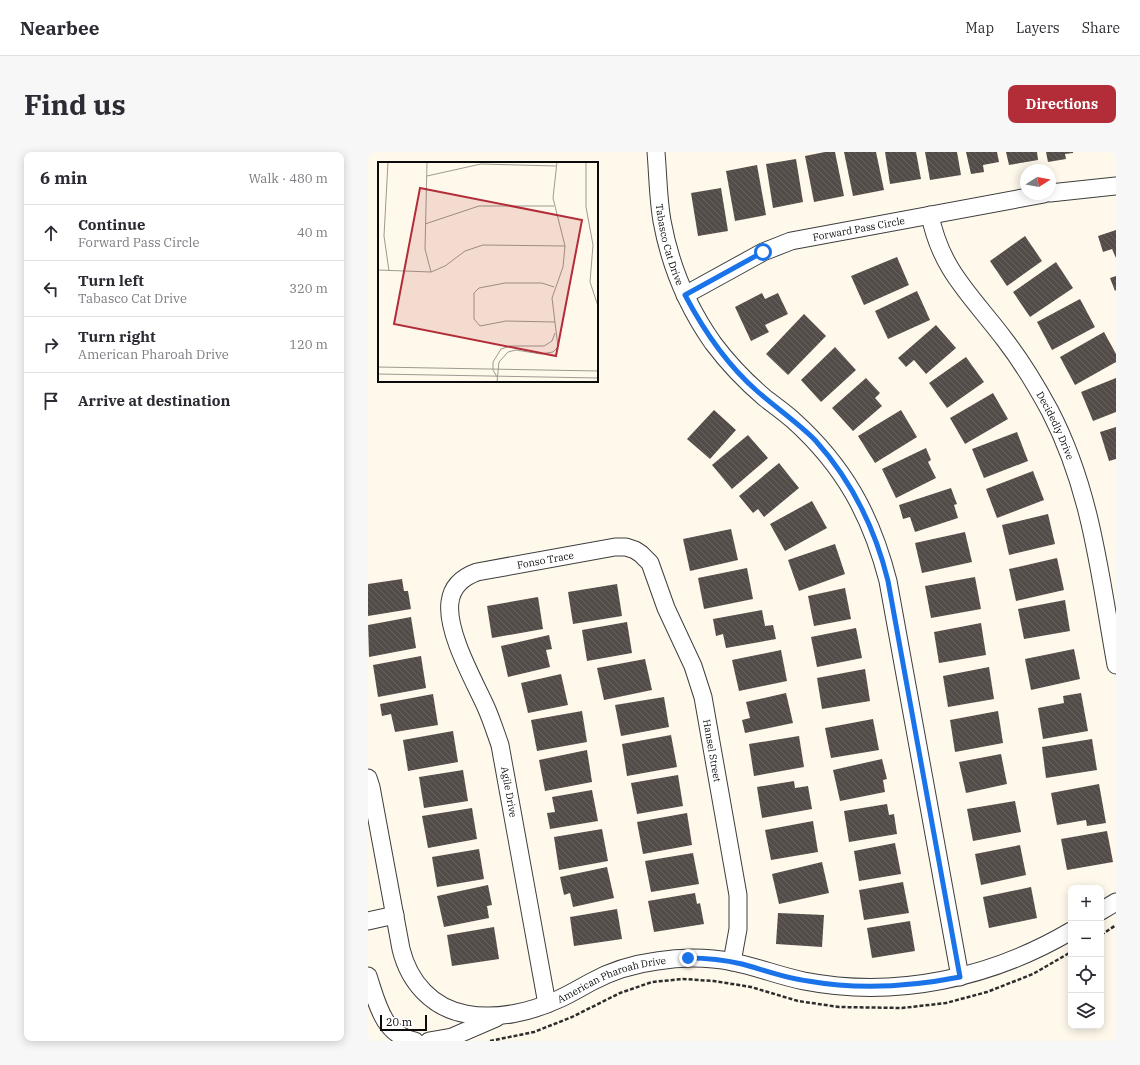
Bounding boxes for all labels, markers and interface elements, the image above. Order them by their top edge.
text: Nearbee [20,16,99,40]
text: Map [966,19,994,37]
text: Layers [1016,19,1060,37]
text: Share [1082,19,1120,37]
button: Directions [1008,85,1116,123]
text: Find us [24,86,126,123]
inset map [378,162,598,382]
north arrow [1020,164,1056,200]
text: 6 min [40,167,88,189]
text: Walk · 480 m [249,170,328,187]
street label: Tabasco Cat Drive [653,203,687,287]
street label: Forward Pass Circle [812,213,906,243]
text: Continue [78,215,145,234]
icon: ahead [40,222,62,244]
text: 40 m [297,224,328,241]
text: Forward Pass Circle [78,234,199,251]
route start [754,243,772,261]
text: Turn left [78,271,144,290]
icon: left [40,278,62,300]
text: 320 m [289,280,328,297]
text: Tabasco Cat Drive [78,290,187,307]
text: Turn right [78,327,156,346]
icon: right [40,334,62,356]
text: 120 m [289,336,328,353]
text: American Pharoah Drive [78,346,229,363]
street label: Decidedly Drive [1034,389,1077,461]
icon: arrive [40,390,62,412]
text: Arrive at destination [78,391,230,410]
street label: Fonso Trace [516,548,575,571]
street label: Hansel Street [701,718,724,783]
street label: Agile Drive [498,766,520,818]
map controls [1068,885,1104,1029]
button: + [1068,885,1104,921]
button: − [1068,921,1104,957]
route end [679,949,697,967]
street label: American Pharoah Drive [555,953,667,1005]
button: locate [1068,957,1104,993]
button: layers [1068,993,1104,1029]
scale bar [380,1013,427,1032]
text: 20 m [386,1015,412,1029]

